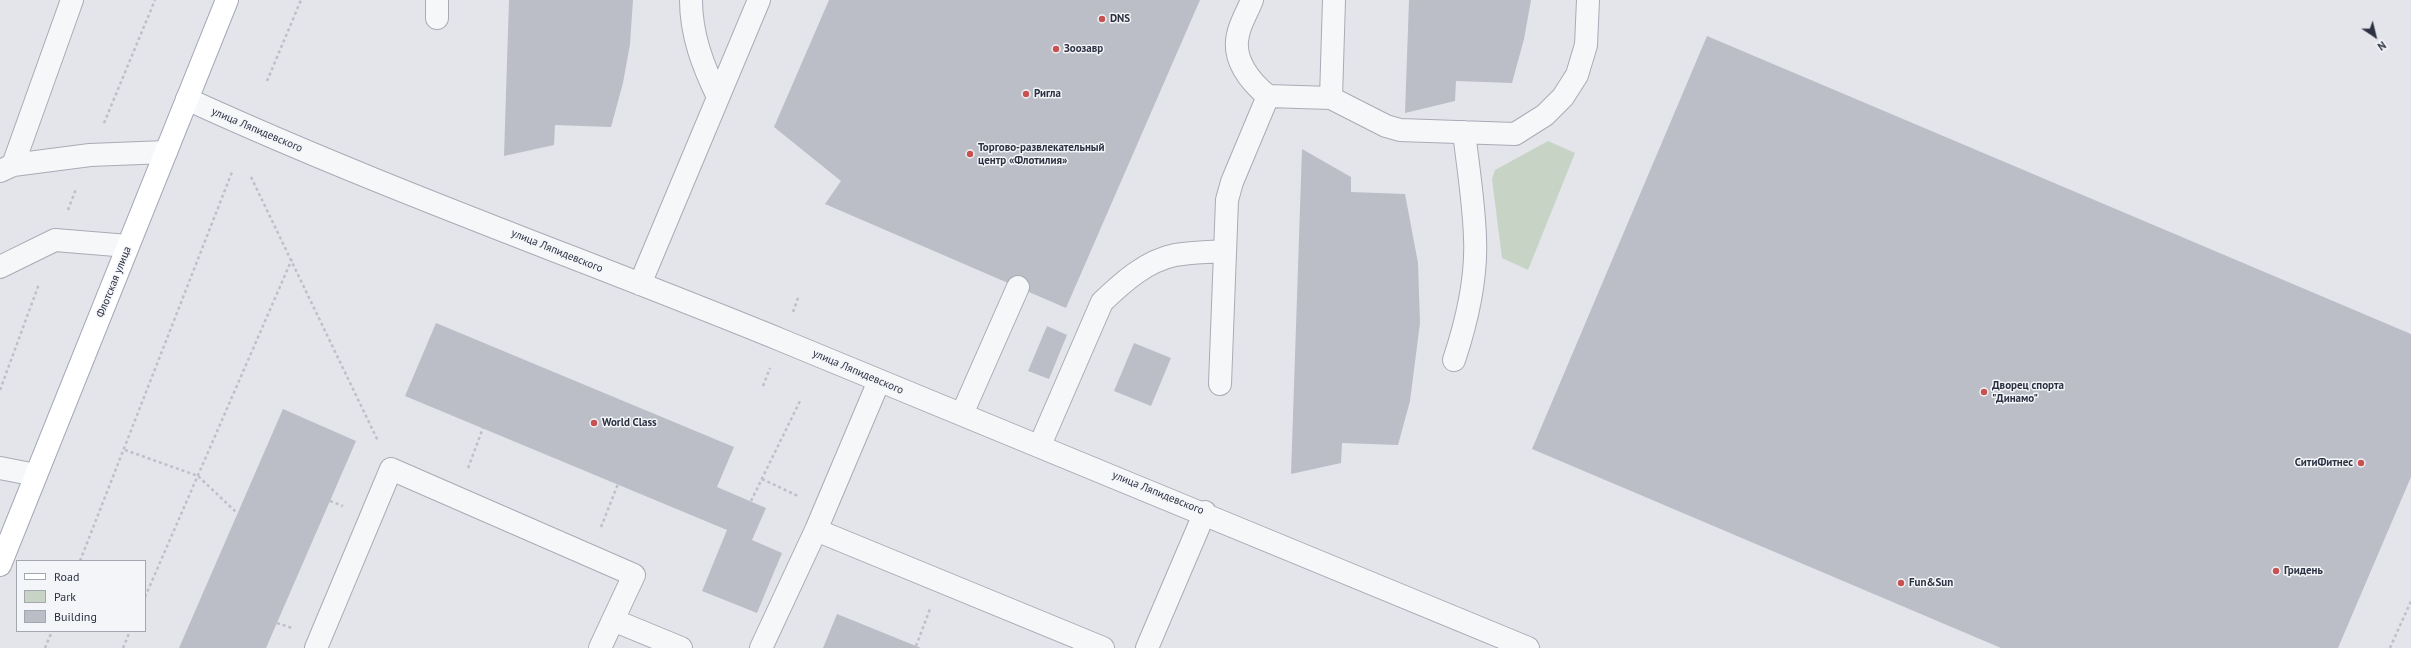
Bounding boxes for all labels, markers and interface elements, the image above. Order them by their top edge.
place label: DNS [1110,12,1130,26]
marker: DNS [1097,14,1107,24]
north arrow [2355,16,2395,56]
text: N [2375,38,2389,54]
place label: Зоозавр [1064,42,1103,56]
marker: Зоозавр [1051,44,1061,54]
place label: Ригла [1034,87,1061,101]
marker: Ригла [1021,89,1031,99]
street label: улица Ляпидевского [209,105,305,155]
place label: Торгово-развлекательный центр «Флотилия» [978,141,1105,167]
marker: Торгово-развлекательный центр «Флотилия» [965,149,975,159]
street label: улица Ляпидевского [509,227,605,275]
street label: Флотская улица [94,245,134,319]
street label: улица Ляпидевского [810,347,906,397]
place label: Дворец спорта "Динамо" [1992,379,2064,405]
marker: Дворец спорта "Динамо" [1979,387,1989,397]
place label: World Class [602,416,657,430]
marker: World Class [589,418,599,428]
place label: СитиФитнес [2295,456,2353,470]
marker: СитиФитнес [2356,458,2366,468]
street label: улица Ляпидевского [1110,469,1206,517]
legend [16,560,146,632]
place label: Гридень [2284,564,2323,578]
marker: Гридень [2271,566,2281,576]
text: Road [54,569,79,584]
place label: Fun&Sun [1909,576,1953,590]
marker: Fun&Sun [1896,578,1906,588]
text: Park [54,589,76,604]
text: Building [54,609,97,624]

